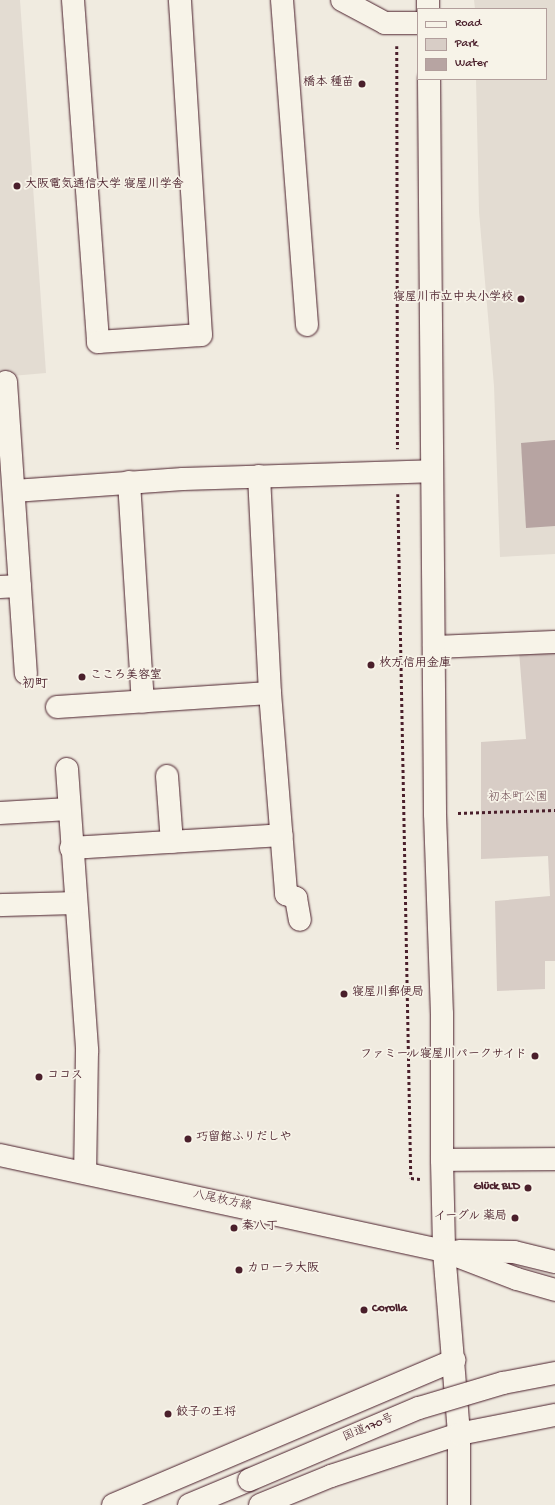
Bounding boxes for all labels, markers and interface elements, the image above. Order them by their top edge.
legend [417,8,547,80]
text: Road [455,17,481,31]
text: Park [455,37,478,51]
text: Water [455,57,487,71]
place label: 橋本 種苗 [303,77,354,91]
marker: 橋本 種苗 [357,79,367,89]
place label: 大阪電気通信大学 寝屋川学舎 [25,179,184,193]
marker: 大阪電気通信大学 寝屋川学舎 [12,181,22,191]
place label: 寝屋川市立中央小学校 [393,292,513,306]
marker: 寝屋川市立中央小学校 [516,294,526,304]
place label: 枚方信用金庫 [379,658,451,672]
marker: 枚方信用金庫 [366,660,376,670]
place label: こころ美容室 [90,670,162,684]
marker: こころ美容室 [77,672,87,682]
district label: 初町 [22,677,48,693]
park label: 初本町公園 [488,792,548,806]
place label: 寝屋川郵便局 [352,987,424,1001]
marker: 寝屋川郵便局 [339,989,349,999]
place label: ファミール寝屋川パークサイド [359,1049,527,1063]
marker: ファミール寝屋川パークサイド [530,1051,540,1061]
place label: ココス [47,1070,83,1084]
marker: ココス [34,1072,44,1082]
place label: 巧留館ふりだしや [196,1132,292,1146]
marker: 巧留館ふりだしや [183,1134,193,1144]
place label: Glück BLD [474,1181,520,1195]
marker: Glück BLD [523,1183,533,1193]
street label: 八尾枚方線 [191,1189,253,1215]
place label: イーグル 薬局 [433,1211,507,1225]
marker: イーグル 薬局 [510,1213,520,1223]
place label: 秦八丁 [242,1221,278,1235]
marker: 秦八丁 [229,1223,239,1233]
place label: カローラ大阪 [247,1263,319,1277]
marker: カローラ大阪 [234,1265,244,1275]
place label: Corolla [372,1303,407,1317]
marker: Corolla [359,1305,369,1315]
place label: 餃子の王将 [176,1407,236,1421]
marker: 餃子の王将 [163,1409,173,1419]
street label: 国道170号 [341,1412,397,1446]

